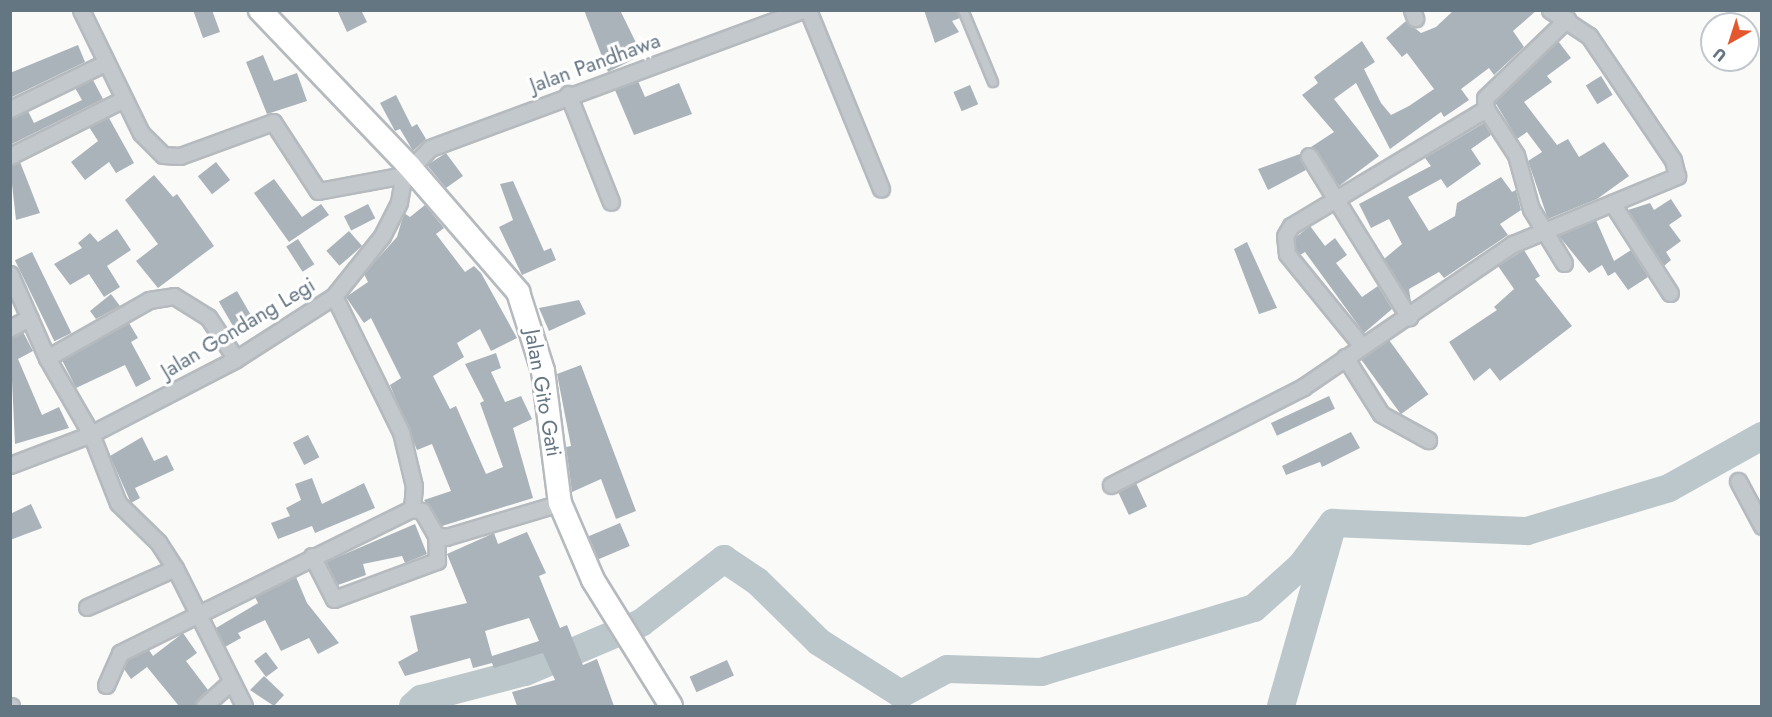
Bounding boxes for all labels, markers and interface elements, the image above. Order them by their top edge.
north arrow [1700,12,1760,72]
street label: Jalan Pandhawa [526,28,664,98]
text: U [1708,42,1731,67]
street label: Jalan Gondang Legi [156,272,320,384]
street label: Jalan Gito Gati [519,327,567,459]

